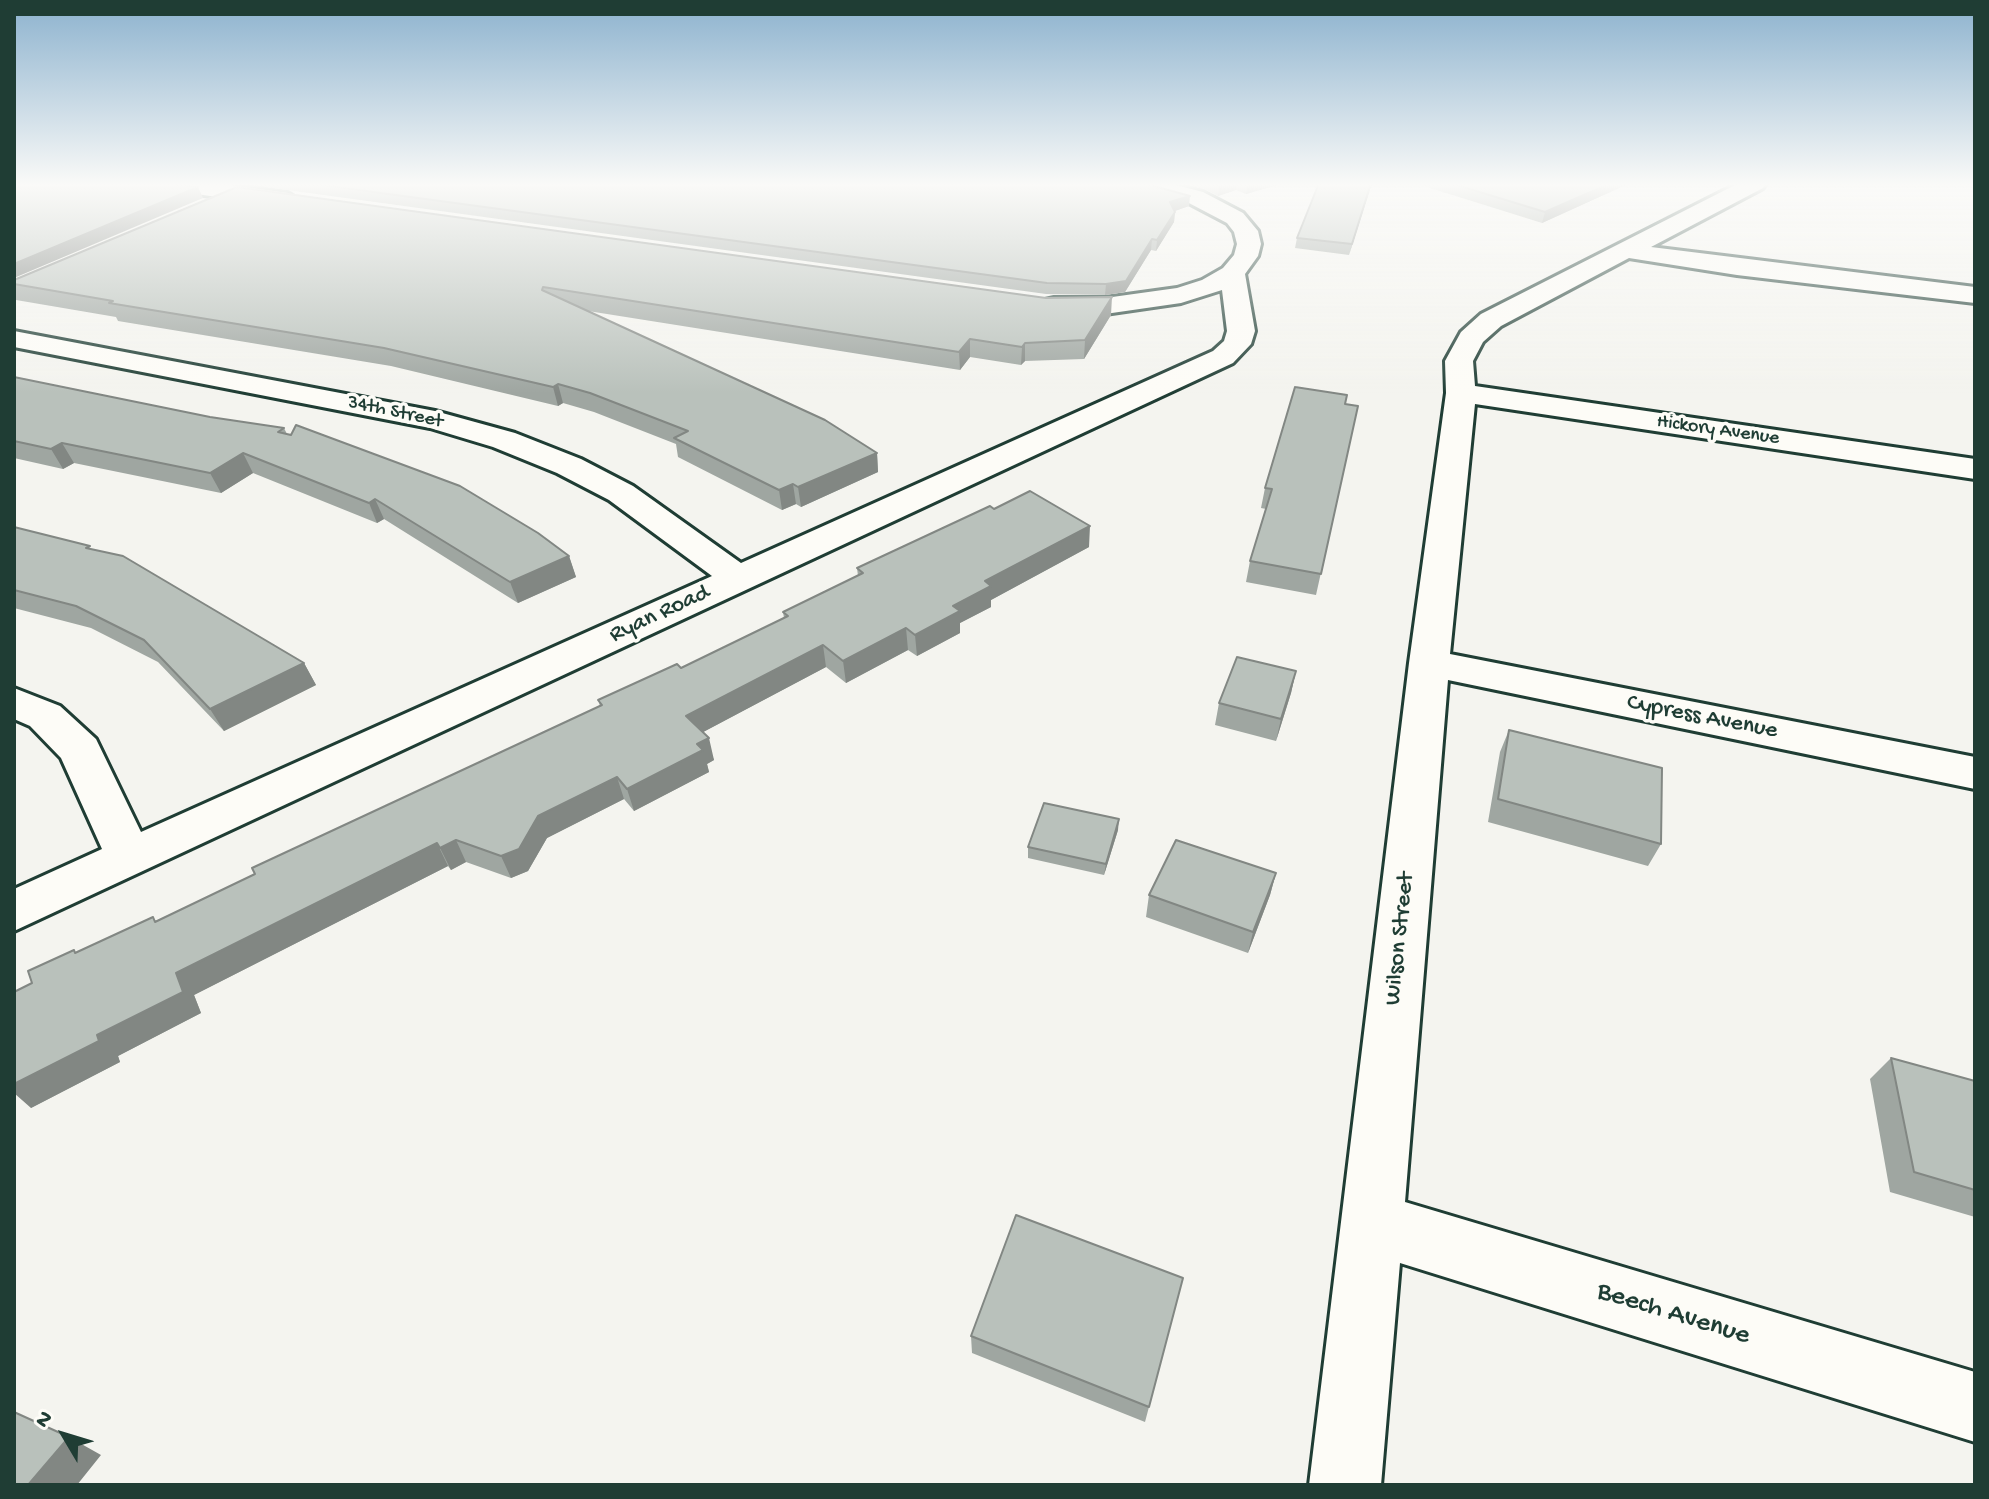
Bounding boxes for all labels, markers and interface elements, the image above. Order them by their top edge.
street label: 34th Street [345,391,445,435]
street label: Hickory Avenue [1655,411,1781,451]
street label: Ryan Road [605,579,715,651]
street label: Cypress Avenue [1624,689,1780,747]
street label: Wilson Street [1380,871,1422,1007]
street label: Beech Avenue [1592,1276,1754,1354]
north arrow [24,1395,104,1475]
text: N [30,1407,60,1434]

